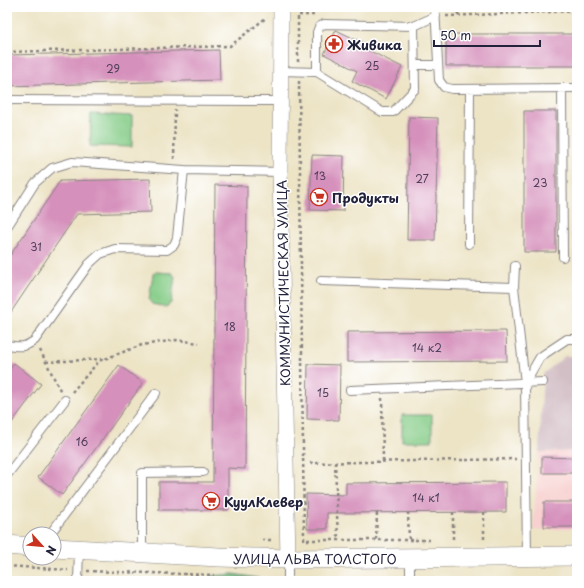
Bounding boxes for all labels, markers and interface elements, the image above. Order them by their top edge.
scale bar [434,22,540,48]
text: 50 m [440,26,471,44]
pharmacy icon: Живика [324,34,344,54]
place label: Живика [347,35,402,54]
house number: 25 [365,57,379,74]
house number: 29 [106,60,120,77]
house number: 13 [314,167,326,184]
house number: 27 [415,170,429,187]
house number: 23 [533,174,547,191]
street label: КОММУНИСТИЧЕСКАЯ УЛИЦА [272,180,294,386]
supermarket icon: Продукты [309,187,329,207]
place label: Продукты [332,188,399,207]
house number: 31 [30,238,42,255]
house number: 18 [224,318,236,335]
house number: 14 к2 [412,339,442,356]
house number: 15 [317,384,329,401]
house number: 16 [76,433,89,450]
house number: 14 к1 [412,489,440,506]
supermarket icon: КуулКлевер [201,491,221,511]
place label: КуулКлевер [224,492,303,511]
north arrow [22,526,62,566]
text: N [42,543,61,559]
street label: УЛИЦА ЛЬВА ТОЛСТОГО [233,549,397,568]

